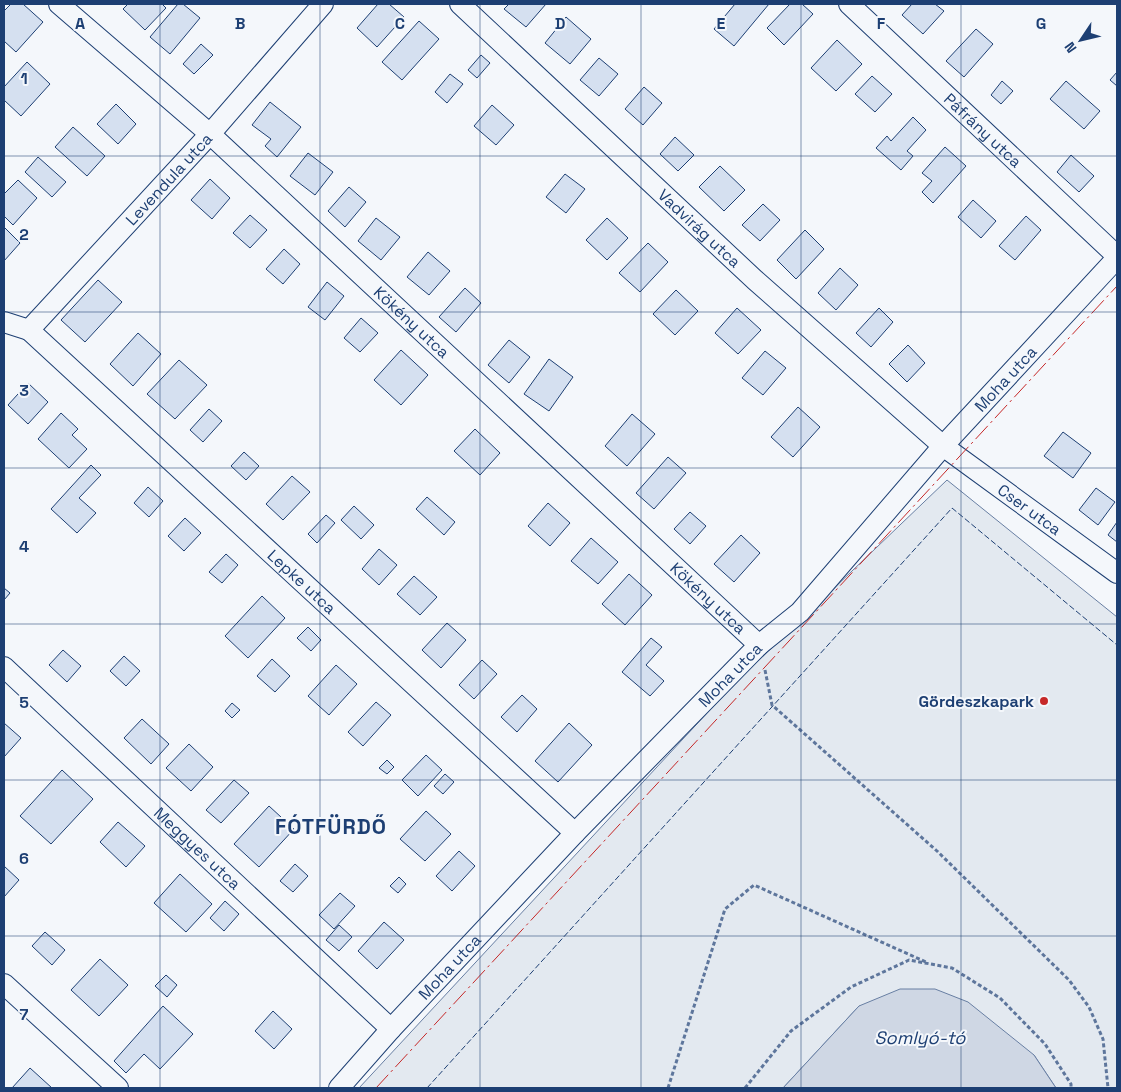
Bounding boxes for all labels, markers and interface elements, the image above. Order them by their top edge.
text: A [75,13,85,34]
text: B [235,13,245,34]
text: C [395,13,405,34]
text: D [555,13,565,34]
text: E [717,13,726,34]
text: F [877,13,886,34]
text: G [1036,13,1046,34]
north arrow [1056,15,1106,65]
text: N [1060,38,1080,56]
text: 1 [20,68,28,89]
street label: Páfrány utca [939,89,1026,172]
street label: Levendula utca [121,129,217,230]
street label: Vadvirág utca [653,185,745,272]
text: 2 [19,224,29,245]
street label: Kökény utca [369,282,454,363]
street label: Moha utca [970,342,1041,416]
text: 3 [19,380,29,401]
street label: Cser utca [993,479,1065,540]
text: 4 [19,536,29,557]
street label: Lepke utca [263,545,340,619]
street label: Kökény utca [666,558,750,639]
street label: Moha utca [694,638,767,712]
place label: Gördeszkapark [919,691,1034,712]
text: 5 [19,692,29,713]
marker: Gördeszkapark [1038,695,1050,707]
street label: Meggyes utca [149,803,245,894]
district label: FÓTFÜRDŐ [275,813,387,840]
text: 6 [19,848,29,869]
street label: Moha utca [414,930,486,1004]
text: 7 [20,1004,29,1025]
water label: Somlyó-tó [875,1026,966,1049]

